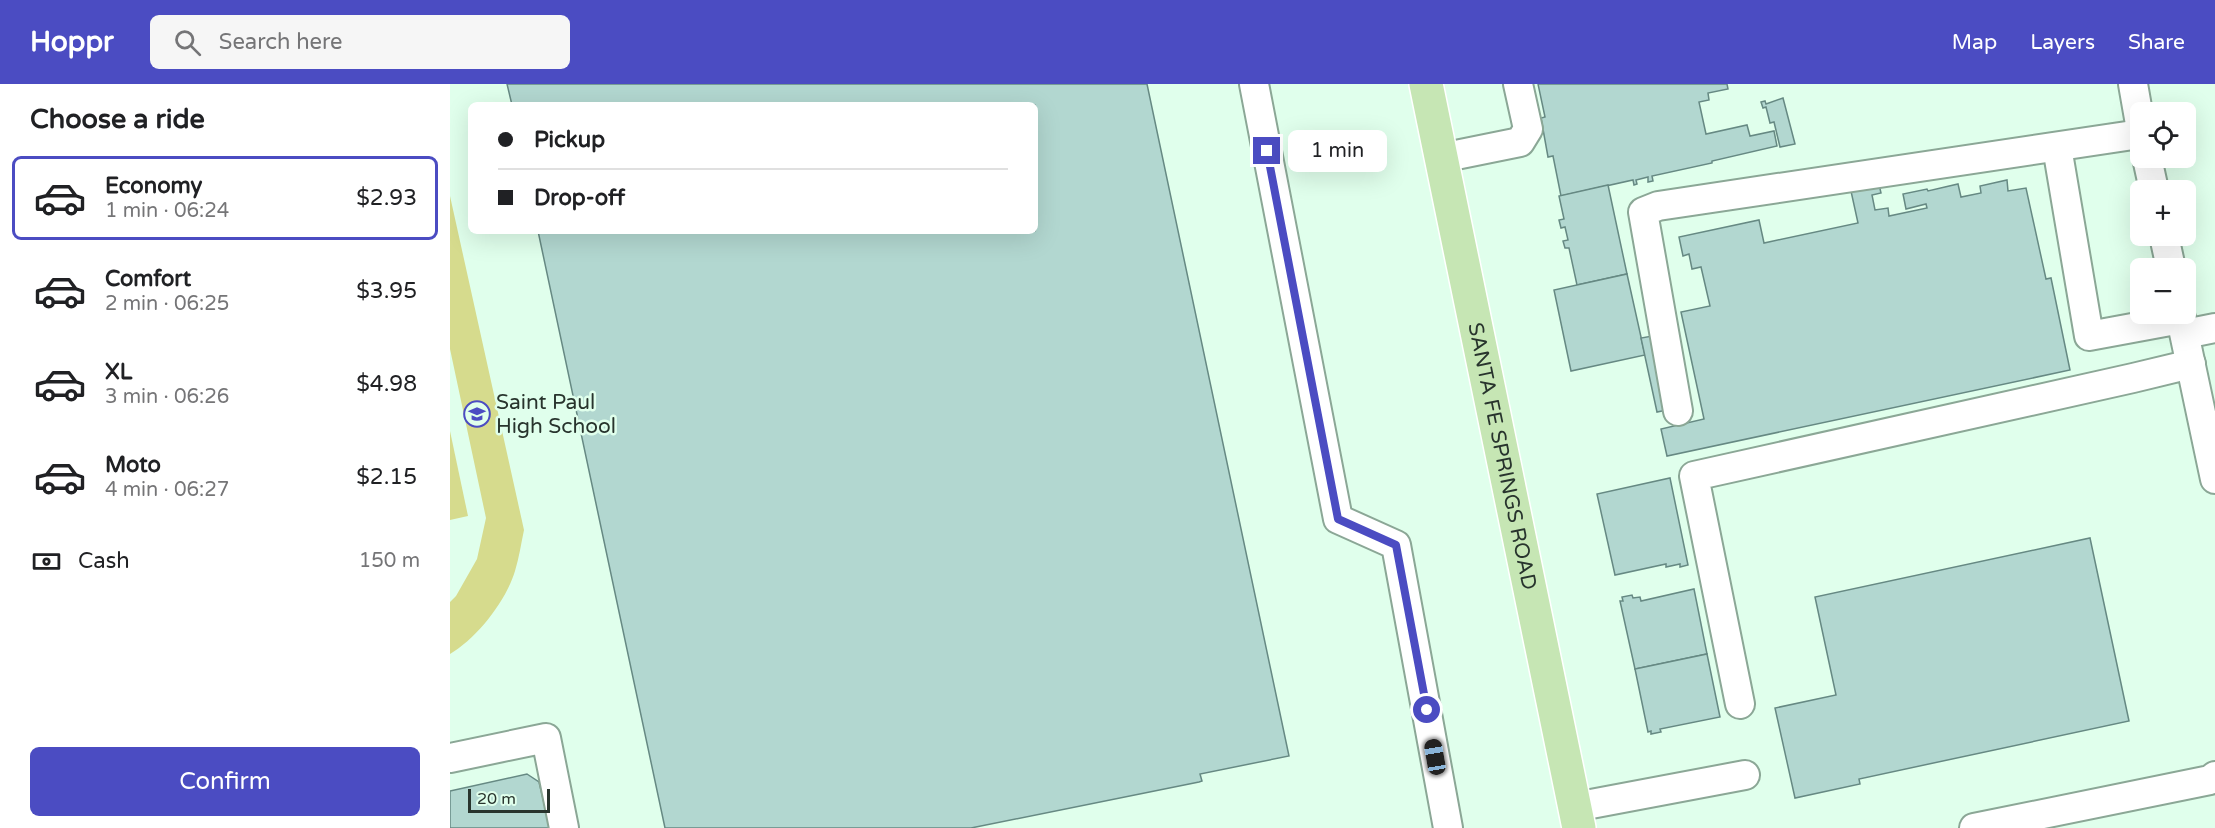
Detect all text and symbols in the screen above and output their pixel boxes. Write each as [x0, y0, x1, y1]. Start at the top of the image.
search box [150, 15, 570, 69]
text: Hoppr [30, 25, 114, 59]
icon: search [171, 26, 204, 59]
text: Search here [219, 29, 343, 55]
text: Map [1952, 30, 1997, 55]
text: Layers [2030, 30, 2095, 55]
text: Share [2128, 30, 2185, 55]
map controls [2130, 102, 2196, 324]
button: locate [2130, 102, 2196, 168]
text: Choose a ride [30, 103, 205, 136]
text: Pickup [534, 127, 605, 153]
callout: 1 min [1288, 130, 1387, 172]
route end [1253, 137, 1280, 164]
text: 1 min [1311, 139, 1364, 163]
icon: car [33, 171, 87, 225]
text: Economy [105, 173, 202, 199]
button: + [2130, 180, 2196, 246]
text: $2.93 [356, 185, 417, 211]
text: Drop-off [534, 185, 625, 211]
text: 1 min · 06:24 [105, 199, 229, 223]
button: − [2130, 258, 2196, 324]
icon: car [33, 264, 87, 318]
text: Comfort [105, 266, 191, 292]
text: $3.95 [356, 278, 417, 304]
text: 2 min · 06:25 [105, 292, 229, 316]
street label: SANTA FE SPRINGS ROAD [1462, 321, 1542, 592]
icon: car [33, 357, 87, 411]
text: XL [105, 359, 132, 385]
text: $4.98 [356, 371, 417, 397]
text: 3 min · 06:26 [105, 385, 229, 409]
place label: Saint Paul High School [496, 390, 616, 439]
school or university icon: Saint Paul High School [462, 399, 492, 429]
icon: car [33, 450, 87, 504]
text: Moto [105, 452, 161, 478]
text: $2.15 [356, 464, 417, 490]
text: 4 min · 06:27 [105, 478, 229, 502]
icon: cash [30, 545, 63, 578]
text: Cash [78, 548, 130, 574]
text: 150 m [359, 549, 420, 573]
route start [1413, 696, 1440, 723]
car [1423, 738, 1447, 776]
button: Confirm [30, 747, 420, 816]
scale bar [468, 786, 550, 814]
text: 20 m [477, 789, 516, 809]

